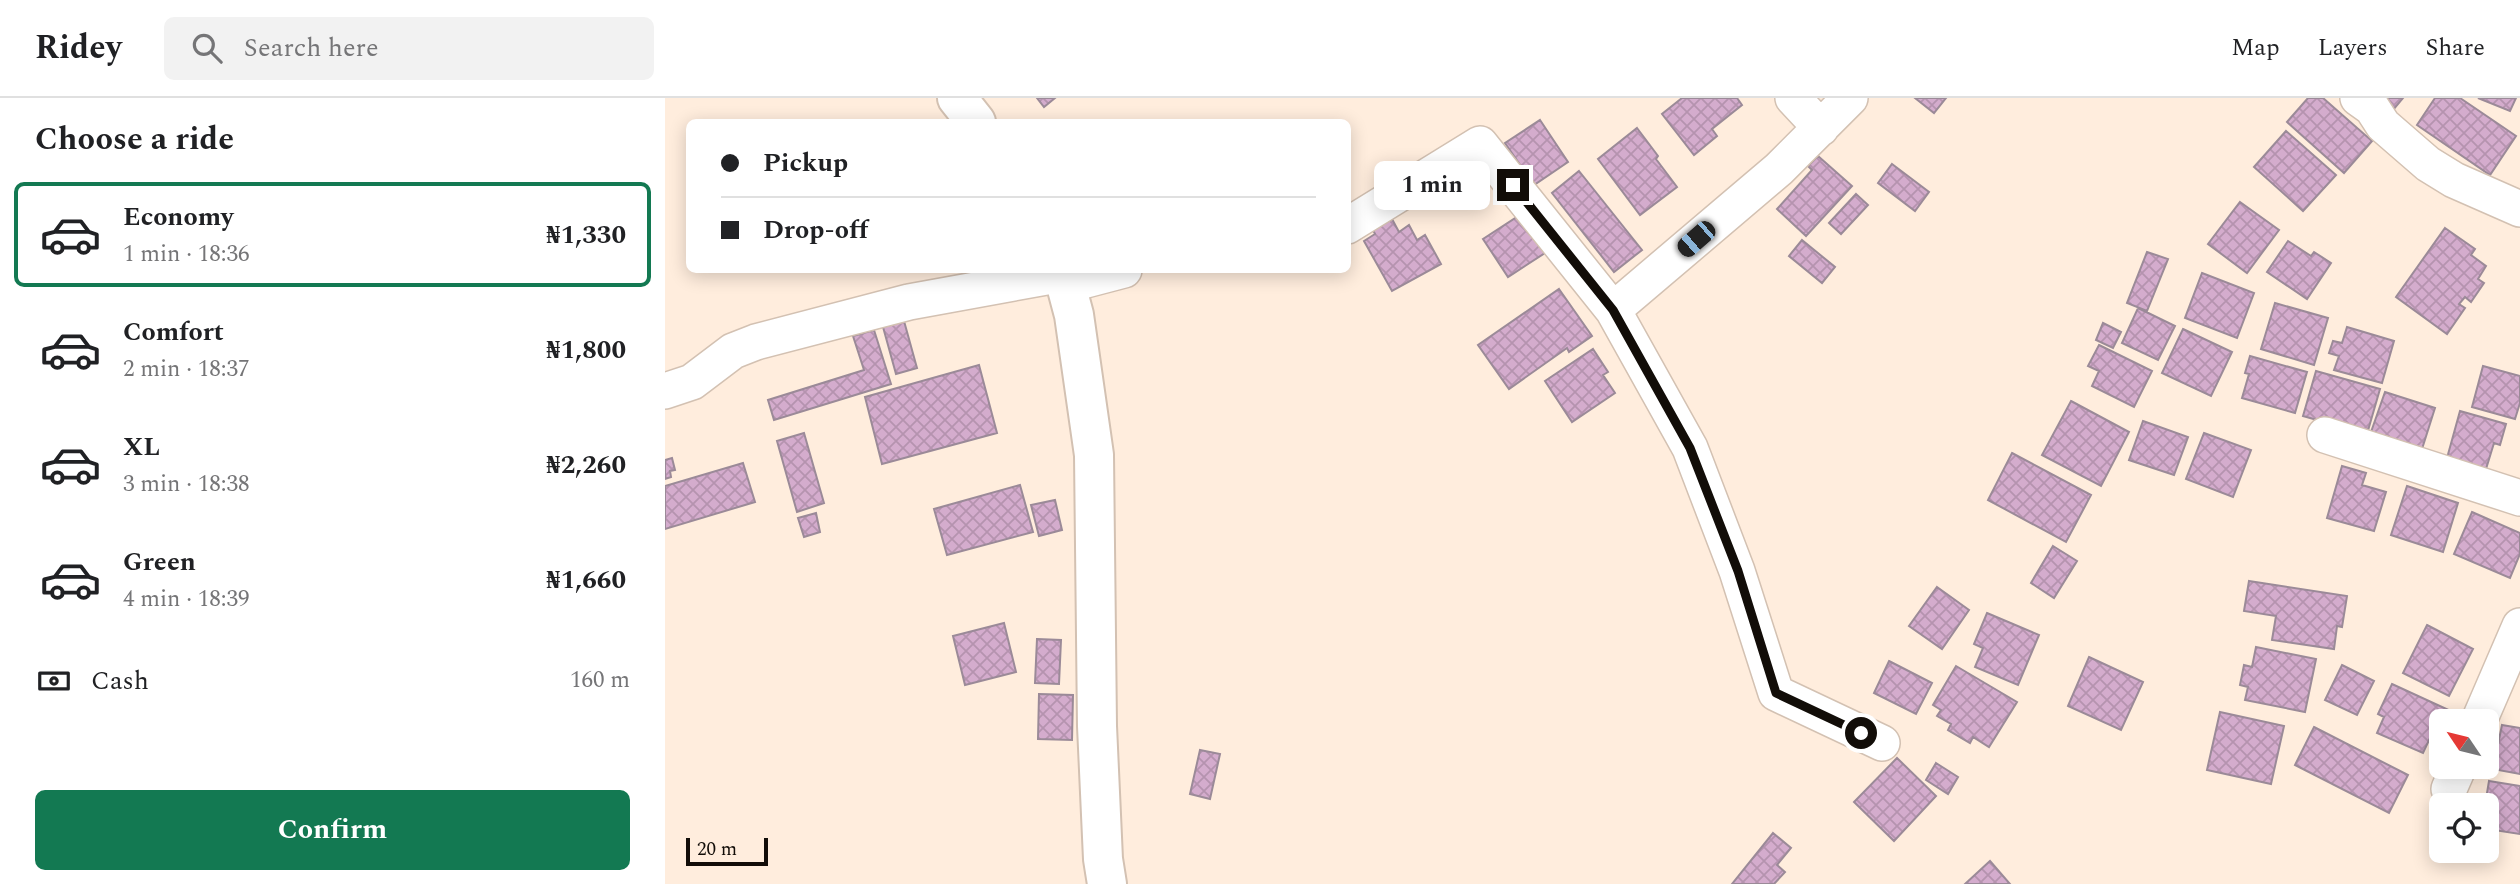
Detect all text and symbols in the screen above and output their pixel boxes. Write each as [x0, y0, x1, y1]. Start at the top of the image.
search box [164, 17, 654, 80]
text: Ridey [35, 23, 122, 73]
text: Search here [244, 28, 379, 68]
icon: search [188, 29, 226, 67]
text: Map [2231, 30, 2280, 66]
text: Layers [2318, 30, 2388, 66]
text: Share [2426, 30, 2485, 66]
text: Choose a ride [35, 115, 234, 164]
text: Pickup [763, 143, 848, 183]
callout: 1 min [1373, 160, 1489, 210]
text: 1 min [1401, 168, 1463, 203]
route end [1497, 169, 1529, 201]
text: Economy [123, 197, 233, 237]
icon: car [39, 203, 102, 266]
text: Drop-off [763, 210, 868, 250]
text: ₦1,330 [546, 215, 626, 255]
car [1674, 217, 1719, 261]
text: 1 min · 18:36 [123, 237, 250, 272]
text: Comfort [123, 312, 224, 352]
icon: car [39, 318, 102, 381]
text: ₦1,800 [546, 330, 626, 370]
text: 2 min · 18:37 [123, 352, 250, 387]
text: XL [123, 427, 160, 467]
icon: car [39, 433, 102, 496]
text: ₦2,260 [546, 445, 626, 485]
text: 3 min · 18:38 [123, 467, 250, 502]
text: Green [123, 542, 196, 582]
icon: car [39, 548, 102, 611]
text: ₦1,660 [546, 560, 626, 600]
text: 4 min · 18:39 [123, 582, 250, 617]
text: Cash [91, 661, 149, 701]
icon: cash [35, 662, 73, 700]
text: 160 m [570, 663, 630, 698]
north arrow [2429, 709, 2499, 779]
map controls [2429, 709, 2499, 863]
route start [1845, 717, 1877, 749]
button: Confirm [35, 790, 630, 870]
button: locate [2429, 793, 2499, 863]
scale bar [686, 835, 768, 867]
text: 20 m [697, 835, 737, 864]

